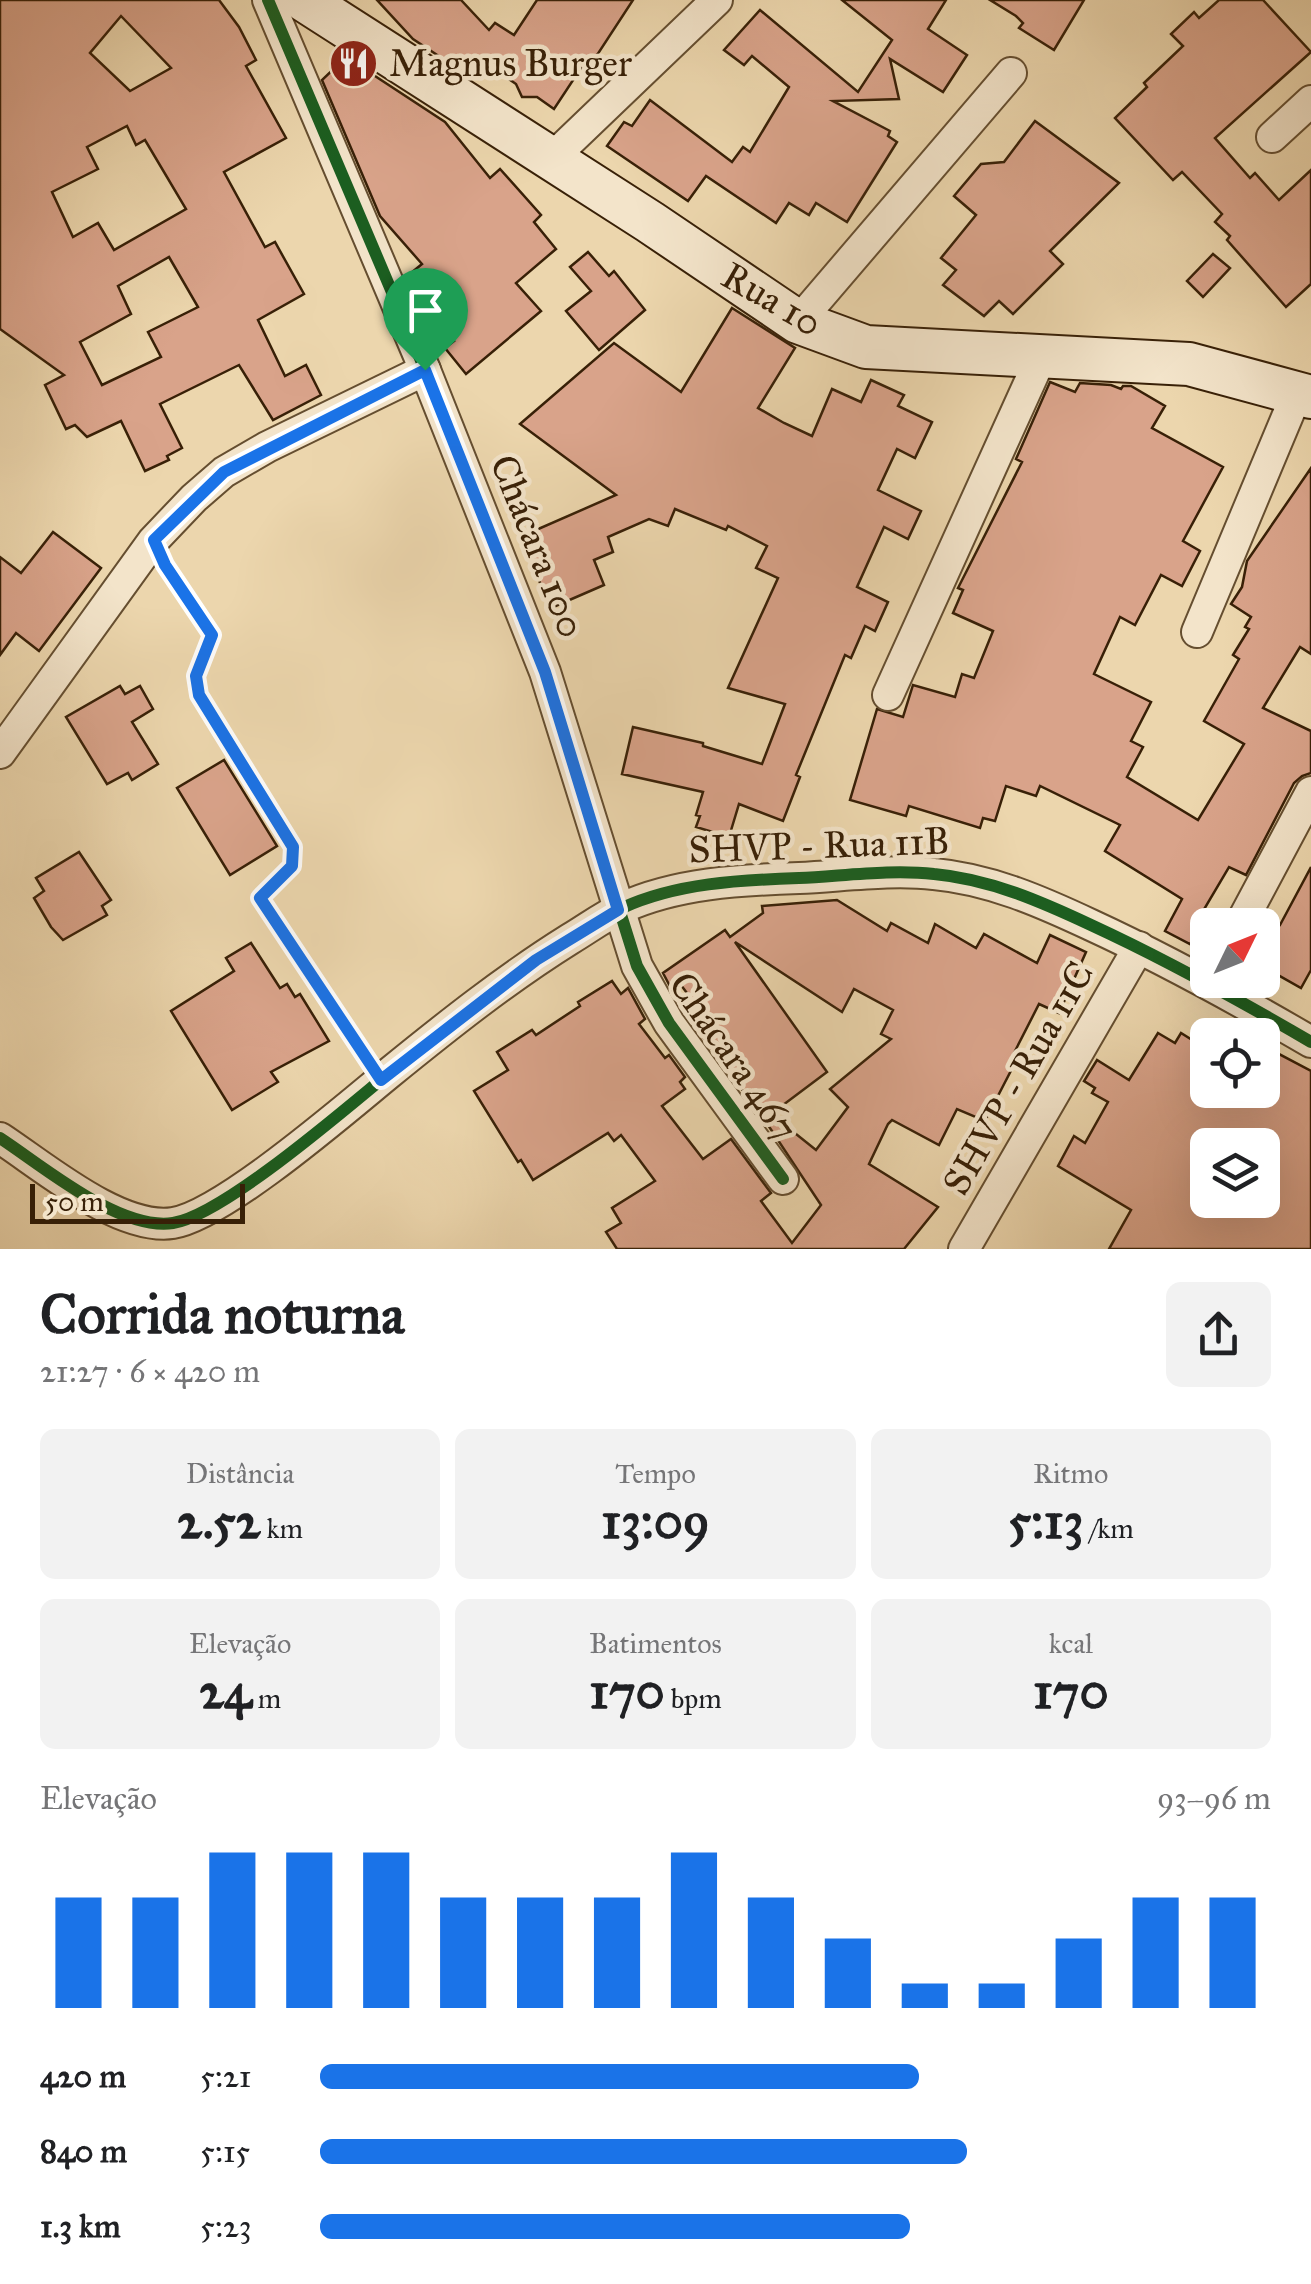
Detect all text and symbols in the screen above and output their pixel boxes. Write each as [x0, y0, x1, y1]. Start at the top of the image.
restaurant icon: Magnus Burger [328, 37, 380, 89]
place label: Magnus Burger [389, 40, 633, 86]
street label: Rua 10 [714, 252, 830, 346]
pin [383, 268, 468, 371]
icon: arrive [398, 283, 453, 338]
street label: Chácara 100 [481, 448, 595, 644]
street label: SHVP - Rua 11B [688, 817, 950, 873]
north arrow [1190, 908, 1280, 998]
map controls [1190, 908, 1280, 1218]
street label: SHVP - Rua 11C [933, 953, 1103, 1203]
street label: Chácara 467 [659, 963, 809, 1149]
button: locate [1190, 1018, 1280, 1108]
button: layers [1190, 1128, 1280, 1218]
scale bar [30, 1179, 245, 1224]
text: 50 m [45, 1184, 104, 1219]
text: Corrida noturna [40, 1281, 405, 1348]
button: share [1166, 1282, 1271, 1387]
text: 21:27 · 6 × 420 m [40, 1352, 260, 1391]
text: Distância [186, 1456, 294, 1491]
text: Tempo [615, 1456, 696, 1491]
text: Ritmo [1033, 1456, 1108, 1491]
text: 2.52 [177, 1491, 261, 1552]
text: 13:09 [601, 1491, 710, 1552]
text: 5:13 [1008, 1491, 1084, 1552]
text: km [261, 1511, 303, 1546]
text: /km [1084, 1511, 1134, 1546]
text: Elevação [189, 1626, 291, 1661]
text: Batimentos [589, 1626, 722, 1661]
text: kcal [1049, 1626, 1093, 1661]
text: 24 [199, 1661, 252, 1722]
text: 170 [589, 1661, 665, 1722]
text: 170 [1033, 1661, 1109, 1722]
text: m [252, 1681, 281, 1716]
text: bpm [665, 1681, 722, 1716]
text: Elevação [40, 1779, 157, 1818]
text: 93–96 m [1157, 1779, 1271, 1818]
text: 420 m [40, 2057, 126, 2096]
text: 5:21 [200, 2057, 251, 2096]
text: 840 m [40, 2132, 127, 2171]
text: 5:15 [200, 2132, 250, 2171]
text: 1.3 km [40, 2207, 121, 2246]
text: 5:23 [200, 2207, 252, 2246]

